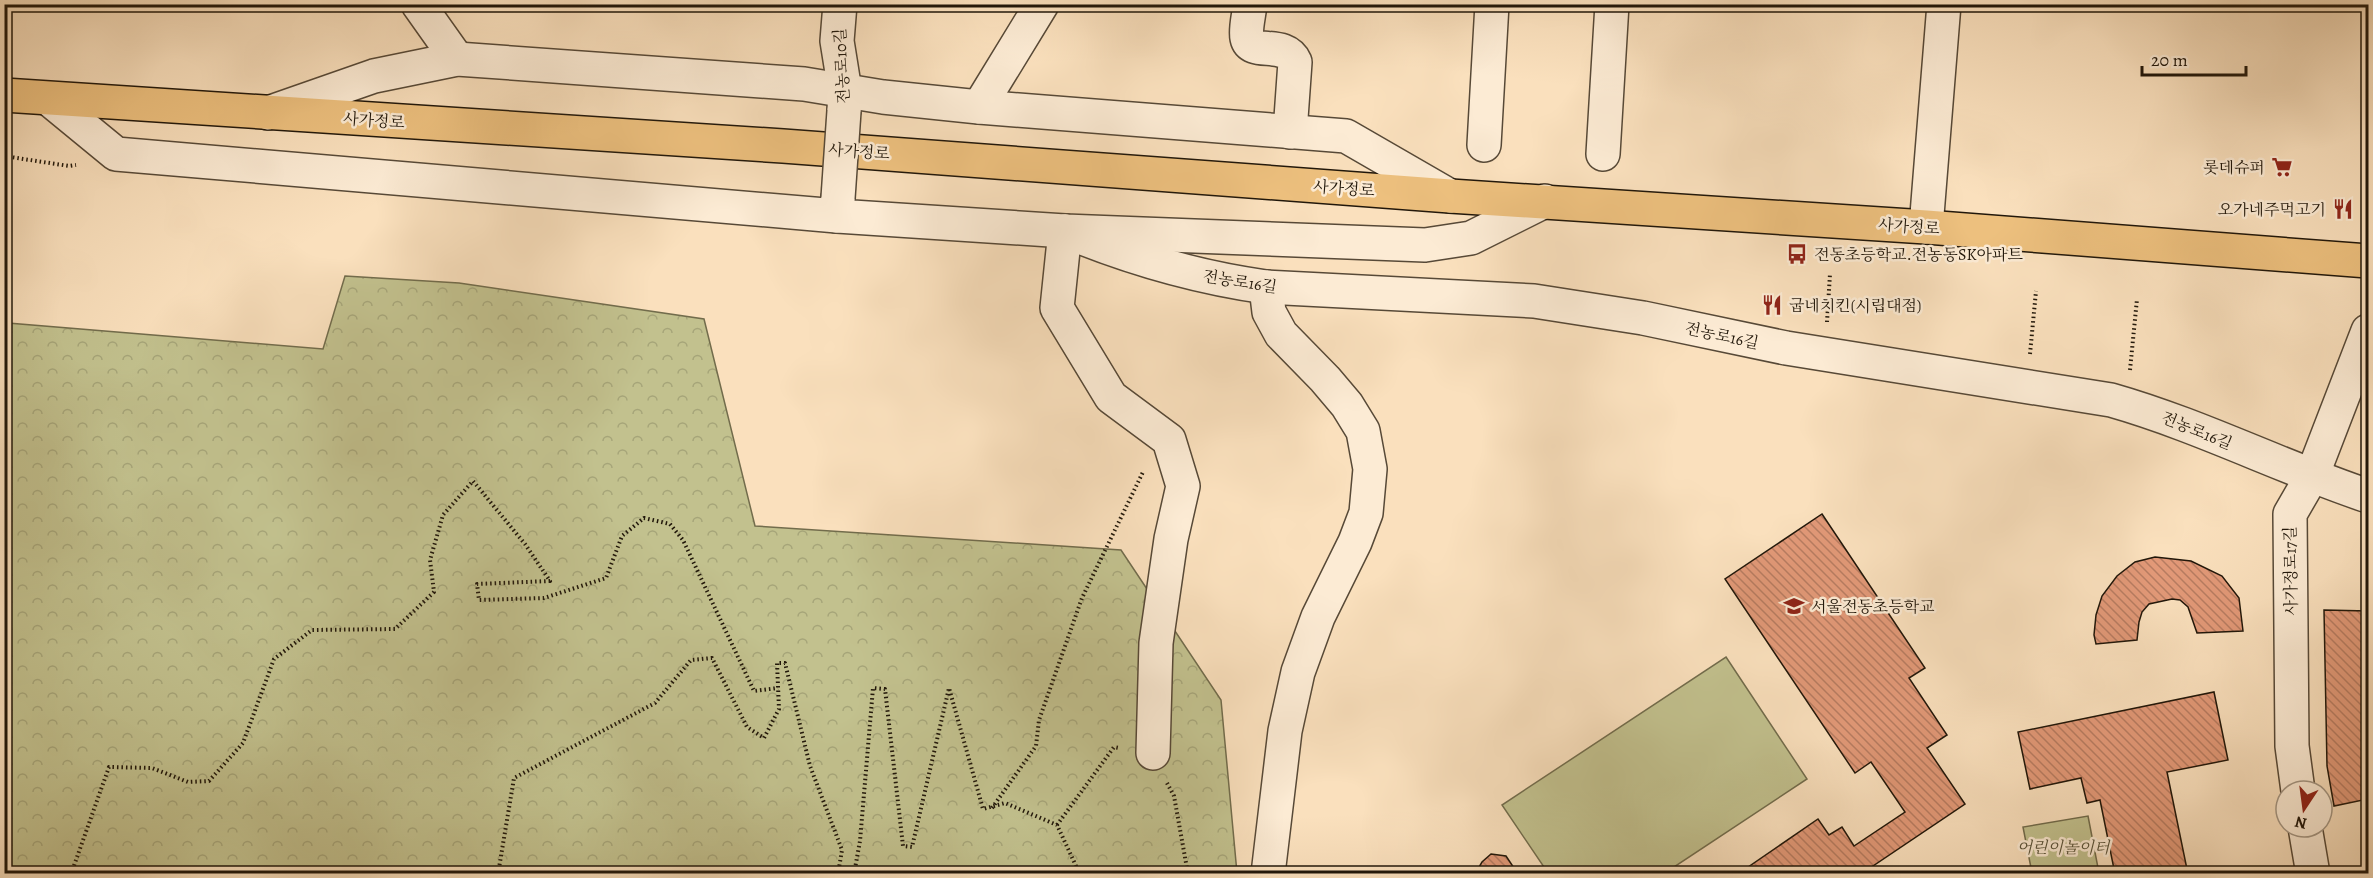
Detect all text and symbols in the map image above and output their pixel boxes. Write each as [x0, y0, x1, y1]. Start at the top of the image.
street label: 전농로10길 [829, 28, 855, 104]
scale bar [2142, 39, 2246, 77]
text: 20 m [2151, 48, 2188, 72]
street label: 사가정로 [342, 108, 406, 134]
street label: 사가정로 [827, 139, 891, 165]
supermarket icon: 롯데슈퍼 [2270, 155, 2294, 179]
place label: 롯데슈퍼 [2203, 157, 2265, 179]
street label: 사가정로 [1312, 176, 1376, 202]
restaurant icon: 오가네주먹고기 [2331, 197, 2355, 221]
place label: 오가네주먹고기 [2218, 199, 2326, 221]
street label: 사가정로 [1877, 214, 1941, 240]
bus stop icon: 전동초등학교.전농동SK아파트 [1785, 242, 1809, 266]
place label: 전동초등학교.전농동SK아파트 [1814, 244, 2023, 266]
street label: 전농로16길 [1201, 265, 1278, 299]
restaurant icon: 굽네치킨(시립대점) [1760, 293, 1784, 317]
place label: 굽네치킨(시립대점) [1789, 295, 1921, 317]
street label: 전농로16길 [1683, 317, 1761, 355]
street label: 전농로16길 [2158, 407, 2235, 455]
street label: 사가정로17길 [2279, 526, 2303, 616]
school or university icon: 서울전동초등학교 [1782, 594, 1806, 618]
place label: 서울전동초등학교 [1811, 596, 1935, 618]
north arrow [2274, 779, 2334, 839]
text: N [2292, 811, 2309, 835]
park label: 어린이놀이터 [2017, 837, 2111, 859]

